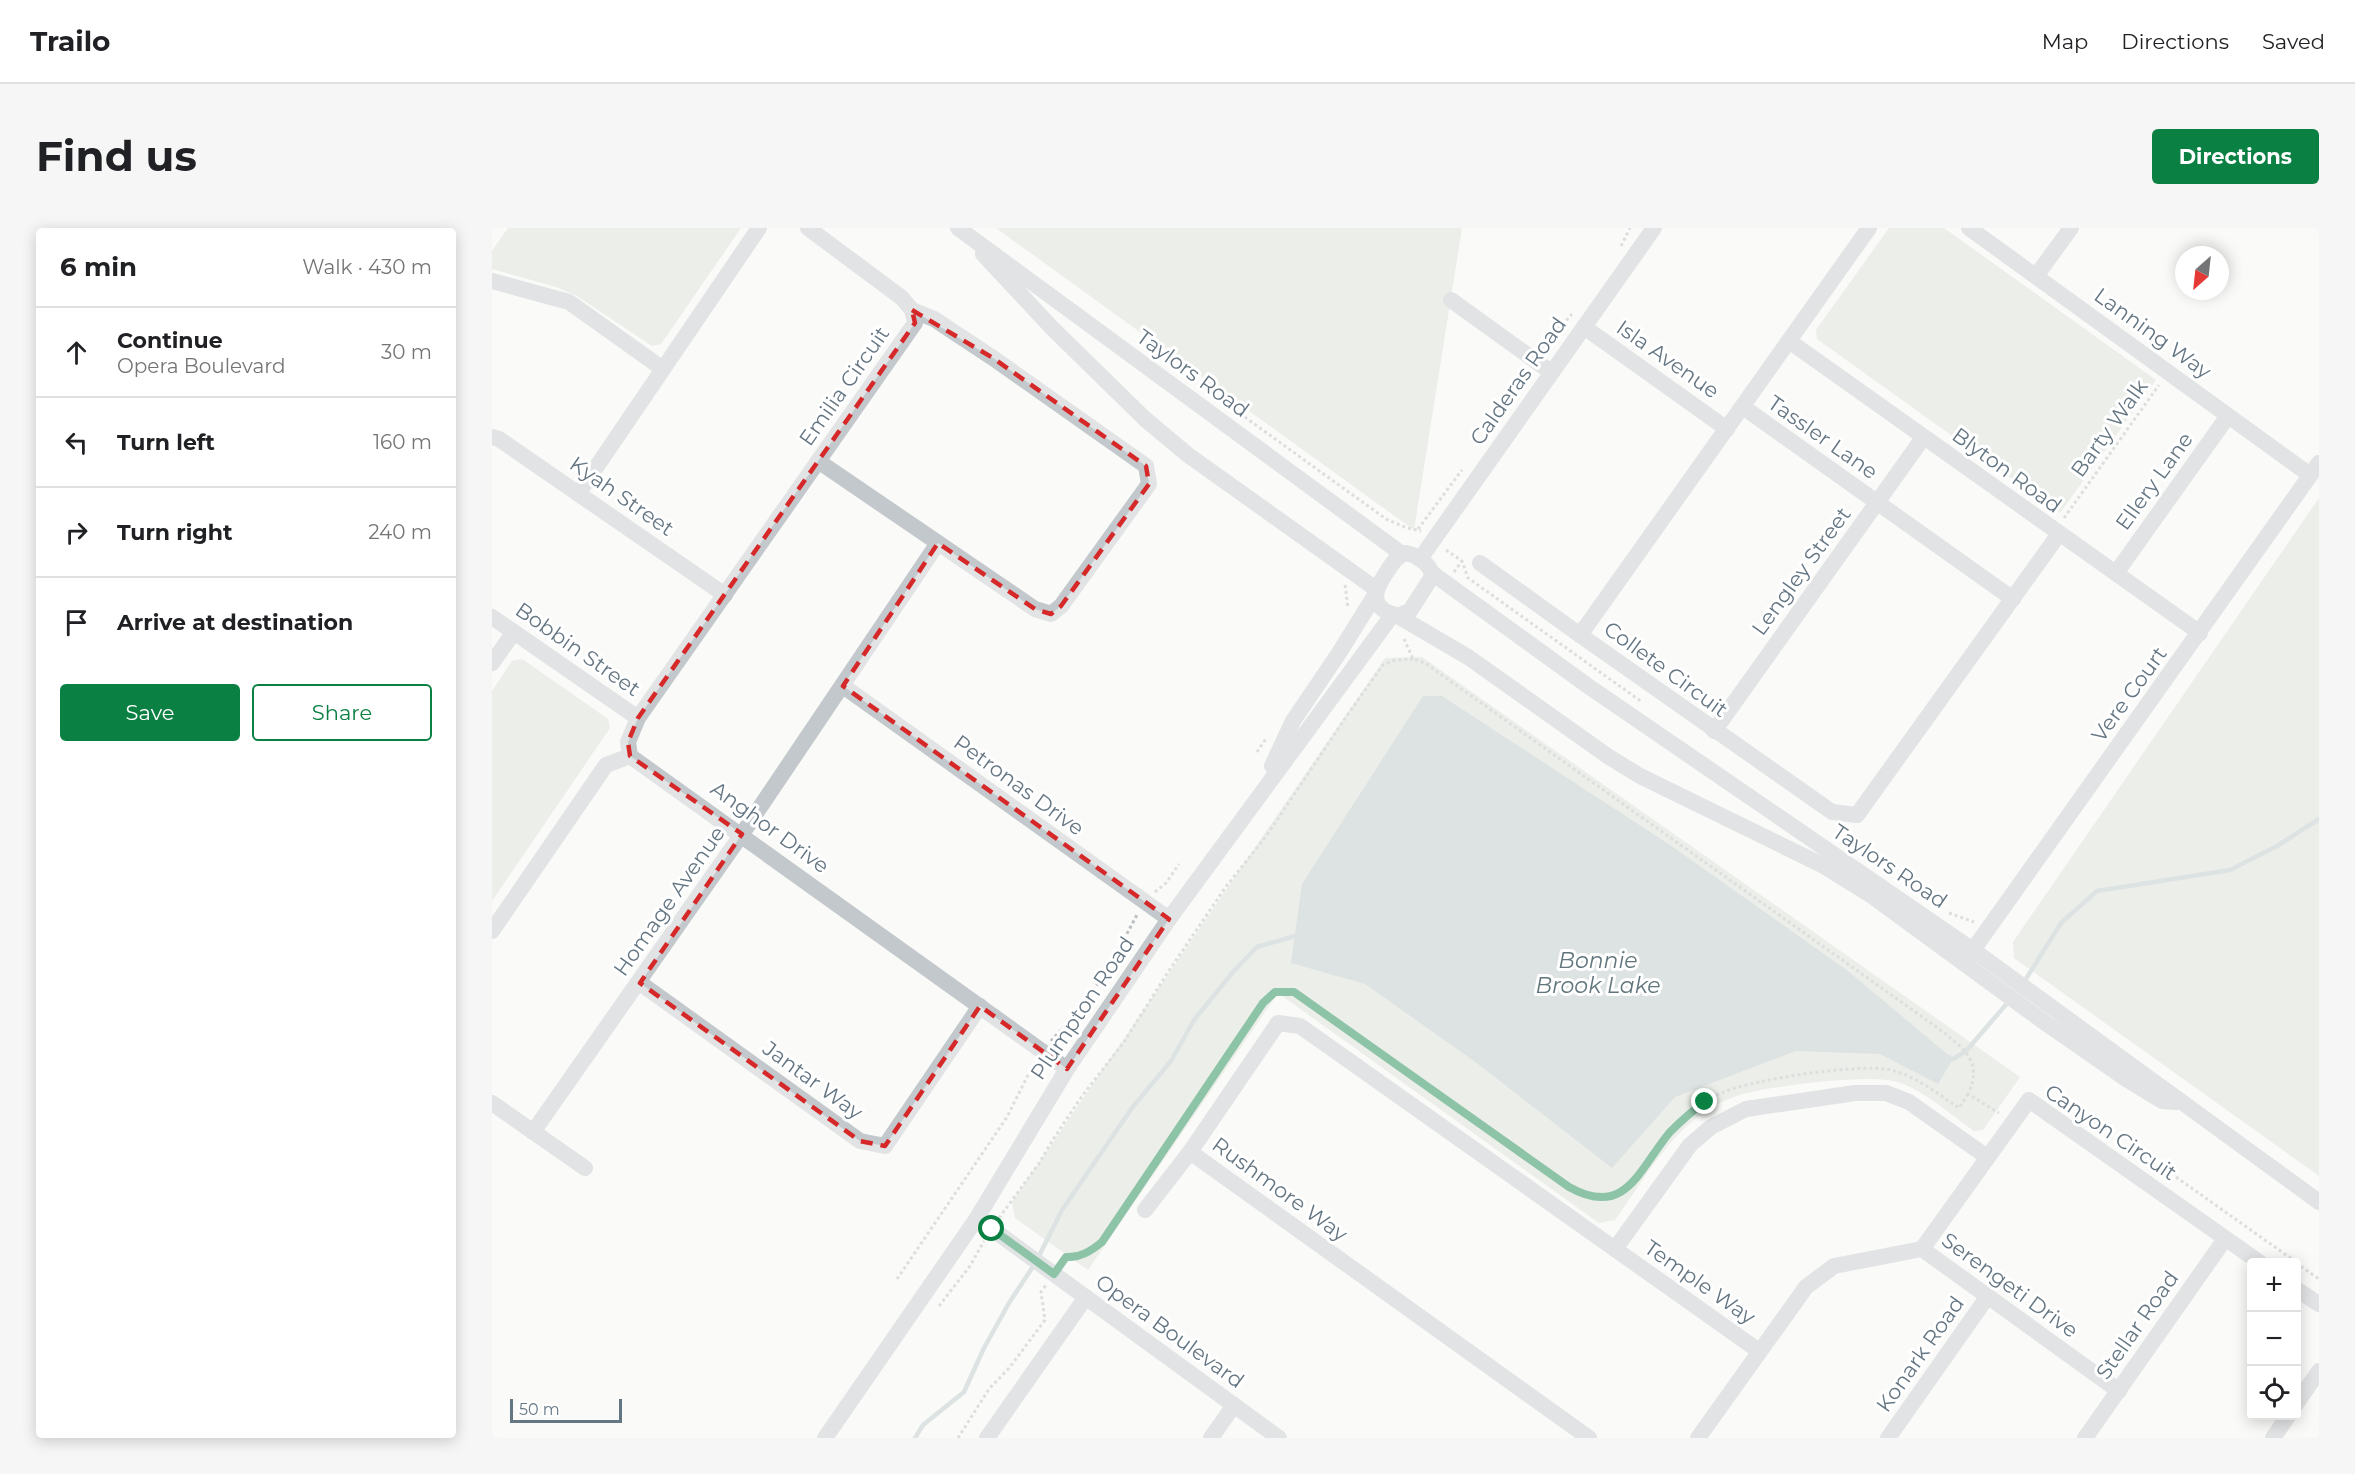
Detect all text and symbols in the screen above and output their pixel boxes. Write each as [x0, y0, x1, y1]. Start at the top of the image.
text: Trailo [30, 24, 110, 58]
text: Map [2042, 29, 2088, 54]
text: Directions [2121, 29, 2229, 54]
text: Saved [2262, 29, 2325, 54]
button: Directions [2152, 129, 2319, 184]
text: Find us [36, 130, 197, 182]
north arrow [2175, 246, 2229, 300]
text: 6 min [60, 251, 137, 283]
text: Walk · 430 m [302, 255, 432, 279]
street label: Lanning Way [2090, 282, 2217, 384]
street label: Calderas Road [1465, 312, 1571, 450]
street label: Isla Avenue [1612, 315, 1724, 403]
street label: Emilia Circuit [794, 322, 894, 450]
street label: Taylors Road [1132, 324, 1254, 422]
text: Continue [117, 327, 223, 354]
icon: ahead [60, 336, 93, 369]
text: 30 m [381, 340, 432, 364]
text: Opera Boulevard [117, 354, 286, 378]
street label: Barty Walk [2065, 374, 2153, 482]
street label: Tassler Lane [1763, 390, 1883, 484]
street label: Blyton Road [1948, 422, 2066, 518]
icon: left [60, 426, 93, 459]
street label: Ellery Lane [2110, 427, 2198, 535]
text: Turn left [117, 429, 215, 456]
text: 160 m [373, 430, 432, 454]
street label: Kyah Street [565, 451, 679, 541]
street label: Lengley Street [1746, 502, 1856, 640]
icon: right [60, 516, 93, 549]
text: Turn right [117, 519, 232, 546]
text: 240 m [368, 520, 432, 544]
street label: Bobbin Street [511, 597, 645, 701]
icon: arrive [60, 606, 93, 639]
text: Arrive at destination [117, 609, 353, 636]
street label: Collete Circuit [1599, 616, 1733, 722]
street label: Vere Court [2086, 642, 2172, 746]
button: Save [60, 684, 240, 741]
button: Share [252, 684, 432, 741]
street label: Petronas Drive [949, 729, 1089, 841]
street label: Anghor Drive [706, 776, 834, 878]
street label: Taylors Road [1828, 819, 1952, 913]
street label: Homage Avenue [608, 821, 730, 981]
street label: Plumpton Road [1025, 932, 1139, 1084]
water label: Bonnie Brook Lake [1535, 947, 1661, 999]
street label: Jantar Way [757, 1035, 868, 1125]
street label: Canyon Circuit [2040, 1079, 2182, 1185]
route end [1691, 1088, 1717, 1114]
street label: Rushmore Way [1207, 1132, 1353, 1247]
route start [978, 1215, 1004, 1241]
street label: Serengeti Drive [1937, 1227, 2083, 1343]
street label: Temple Way [1640, 1235, 1761, 1330]
map controls [2247, 1258, 2301, 1420]
button: + [2247, 1258, 2301, 1312]
street label: Stellar Road [2091, 1266, 2183, 1384]
street label: Opera Boulevard [1091, 1269, 1249, 1393]
street label: Konark Road [1871, 1291, 1969, 1417]
button: − [2247, 1312, 2301, 1366]
button: locate [2247, 1366, 2301, 1420]
scale bar [510, 1396, 622, 1424]
text: 50 m [519, 1400, 560, 1419]

